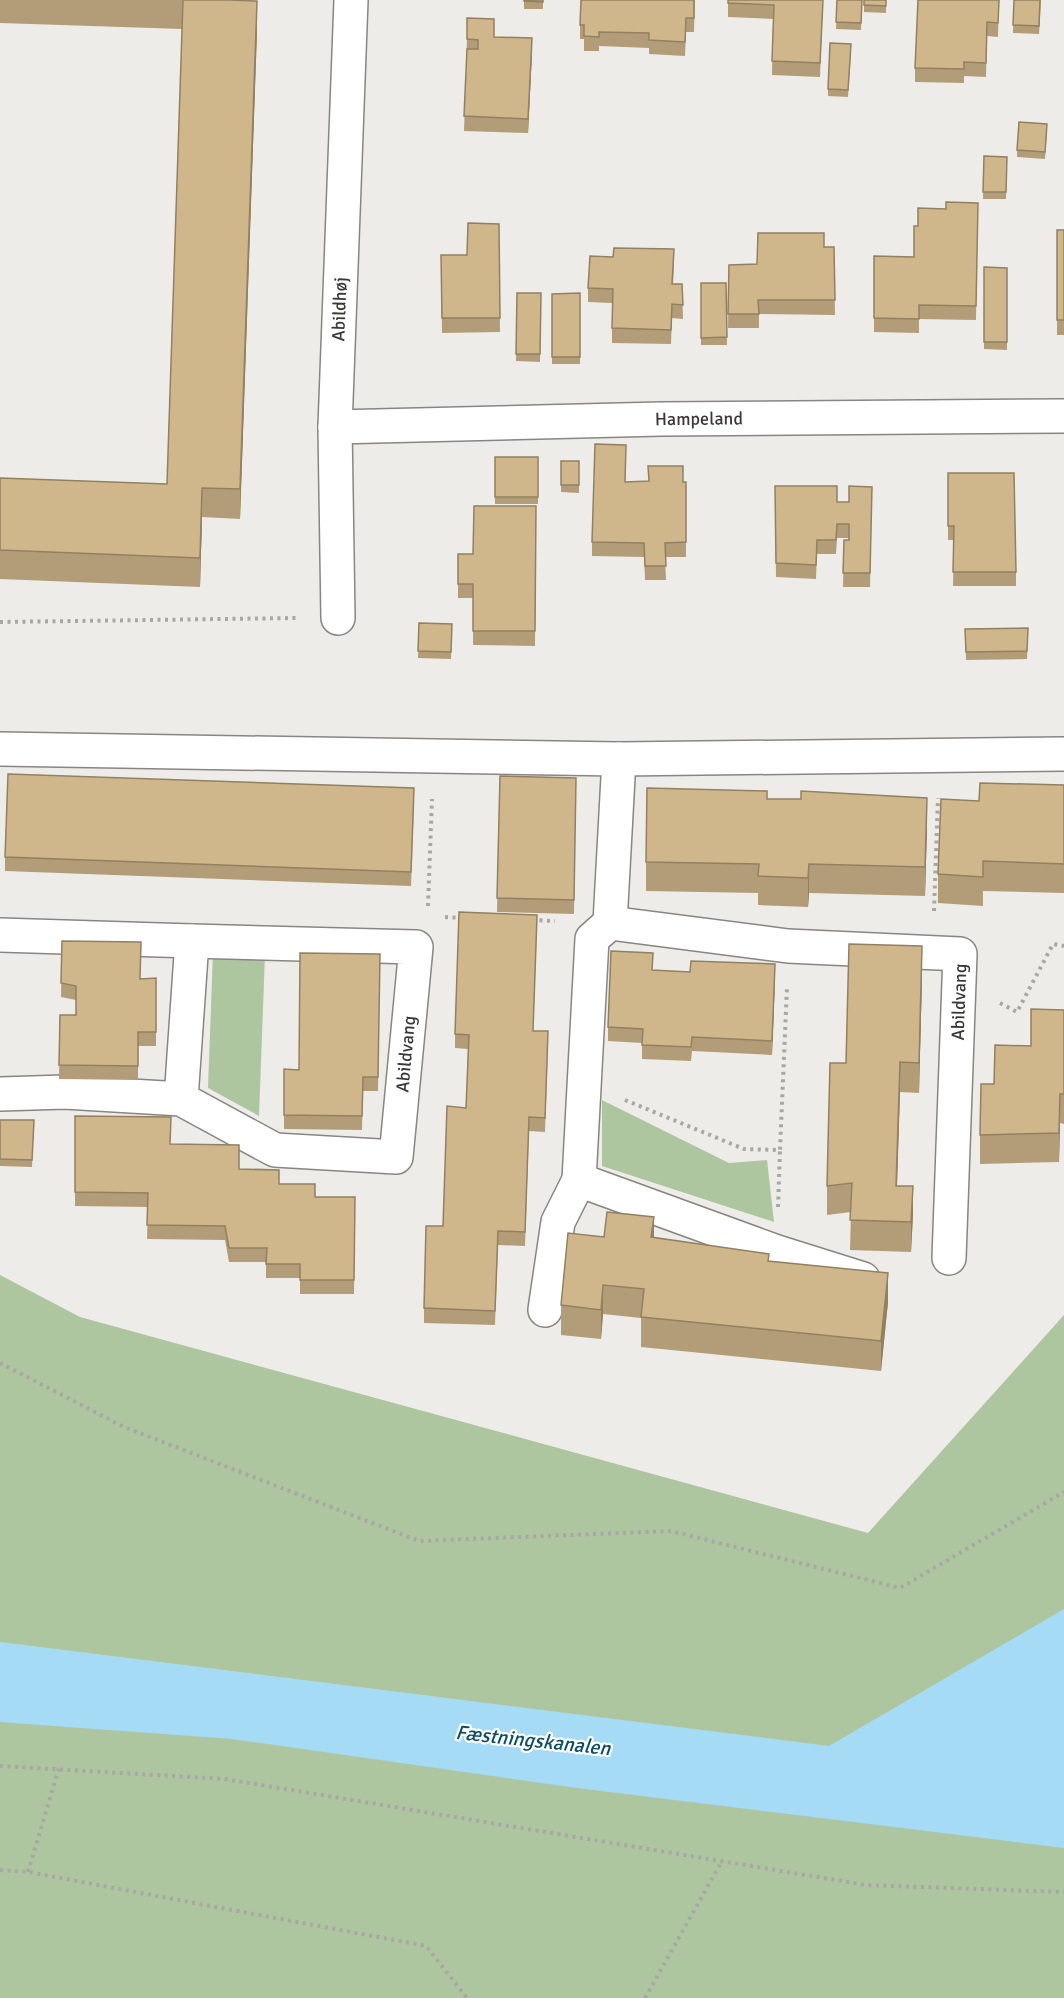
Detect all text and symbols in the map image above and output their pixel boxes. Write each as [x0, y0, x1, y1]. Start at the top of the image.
street label: Abildhøj [327, 277, 352, 342]
street label: Hampeland [655, 407, 743, 430]
street label: Abildvang [947, 963, 971, 1041]
street label: Abildvang [391, 1015, 420, 1093]
water label: Fæstningskanalen [454, 1720, 613, 1761]

